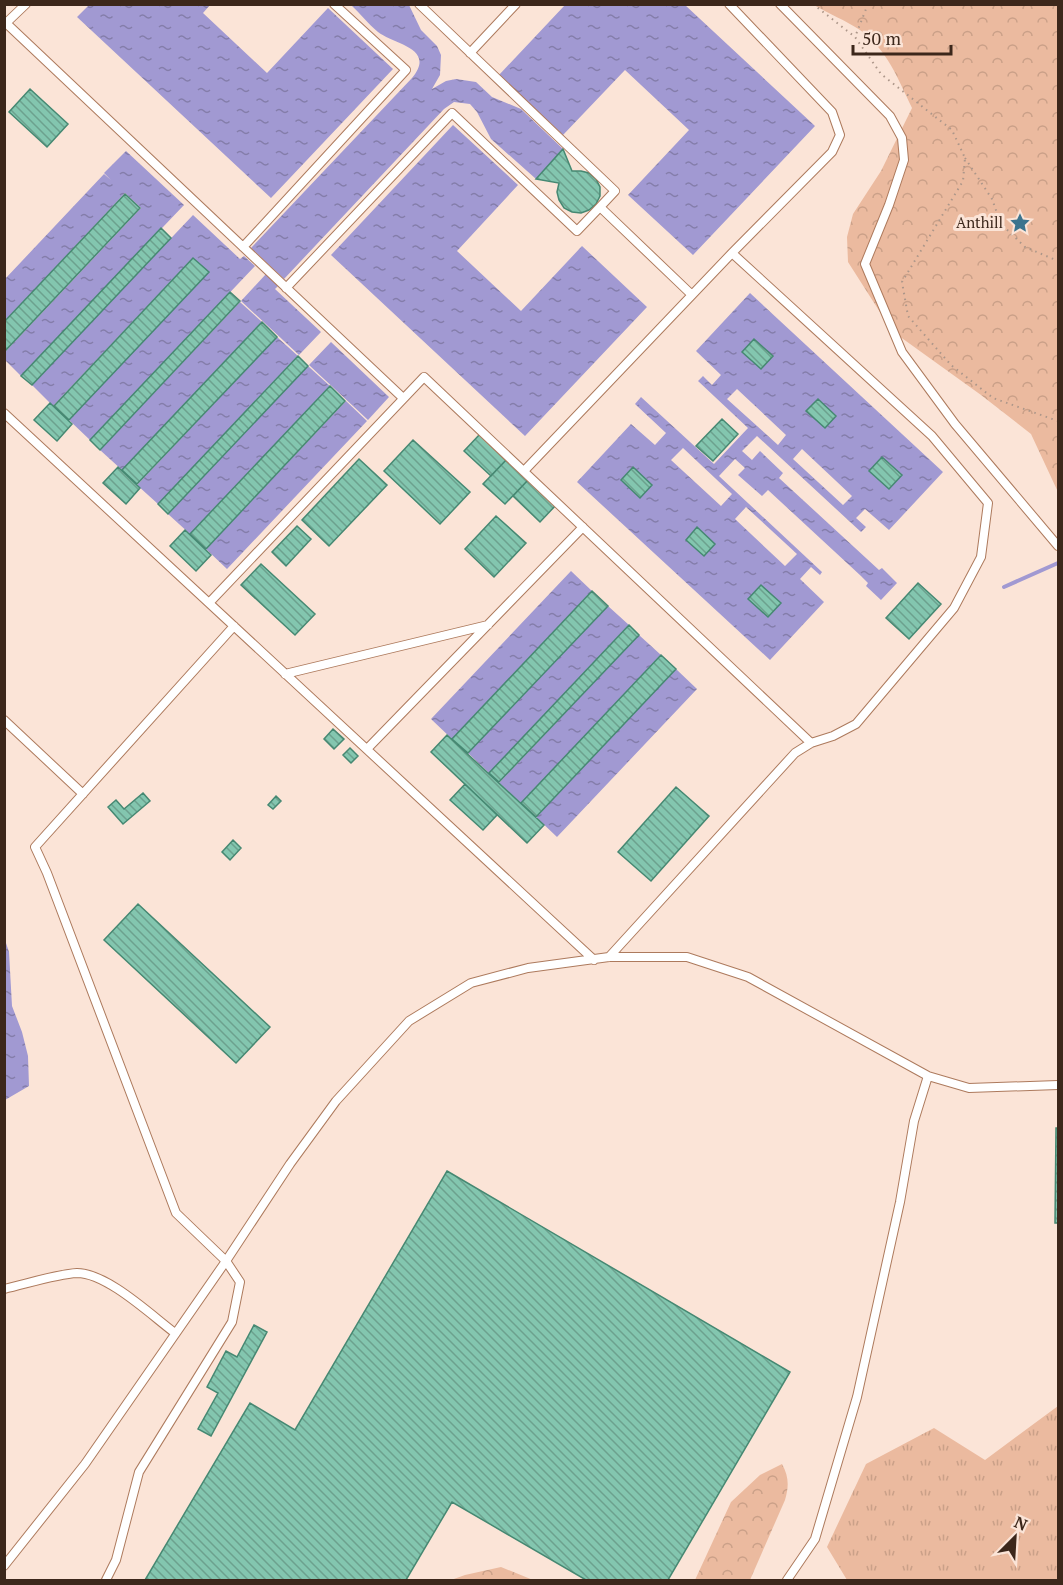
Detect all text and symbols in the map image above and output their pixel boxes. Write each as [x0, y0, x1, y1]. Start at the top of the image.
scale bar [853, 18, 950, 56]
text: 50 m [862, 26, 902, 50]
place icon: Anthill [1008, 211, 1032, 235]
place label: Anthill [956, 212, 1003, 232]
north arrow [985, 1507, 1045, 1567]
text: N [1011, 1511, 1031, 1536]

